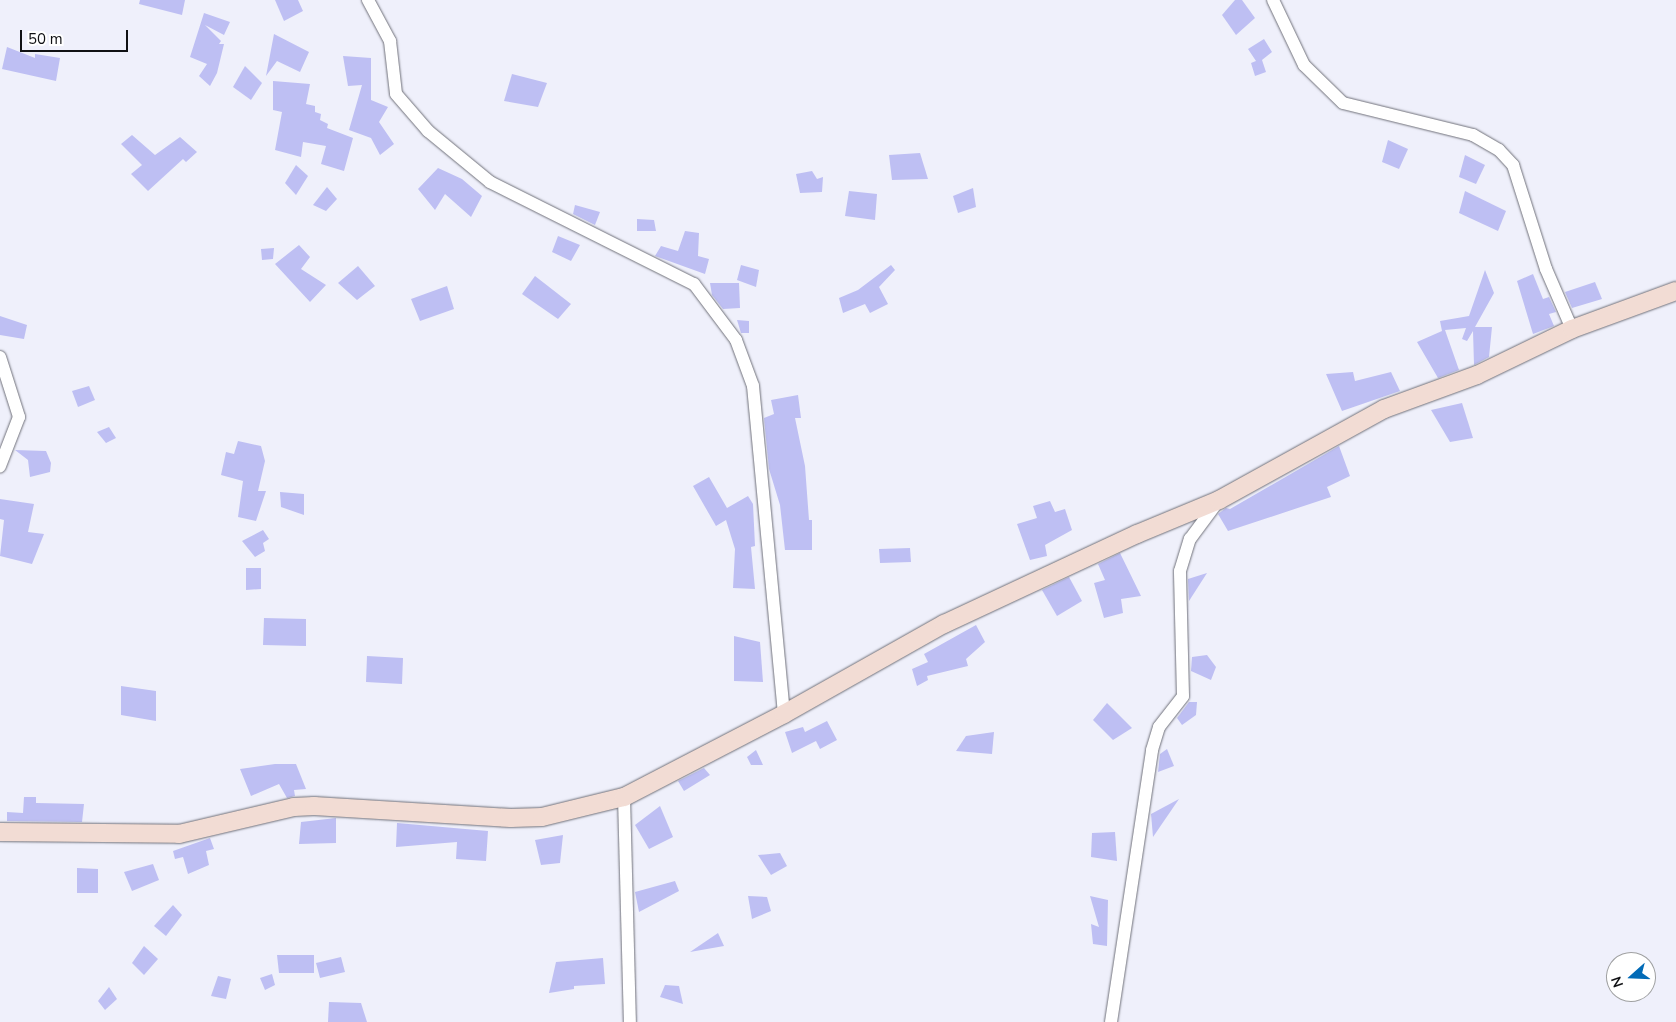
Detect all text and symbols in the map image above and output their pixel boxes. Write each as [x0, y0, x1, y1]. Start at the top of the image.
scale bar [22, 20, 130, 52]
text: 50 m [28, 29, 63, 49]
north arrow [1606, 952, 1656, 1002]
text: N [1607, 974, 1628, 990]

